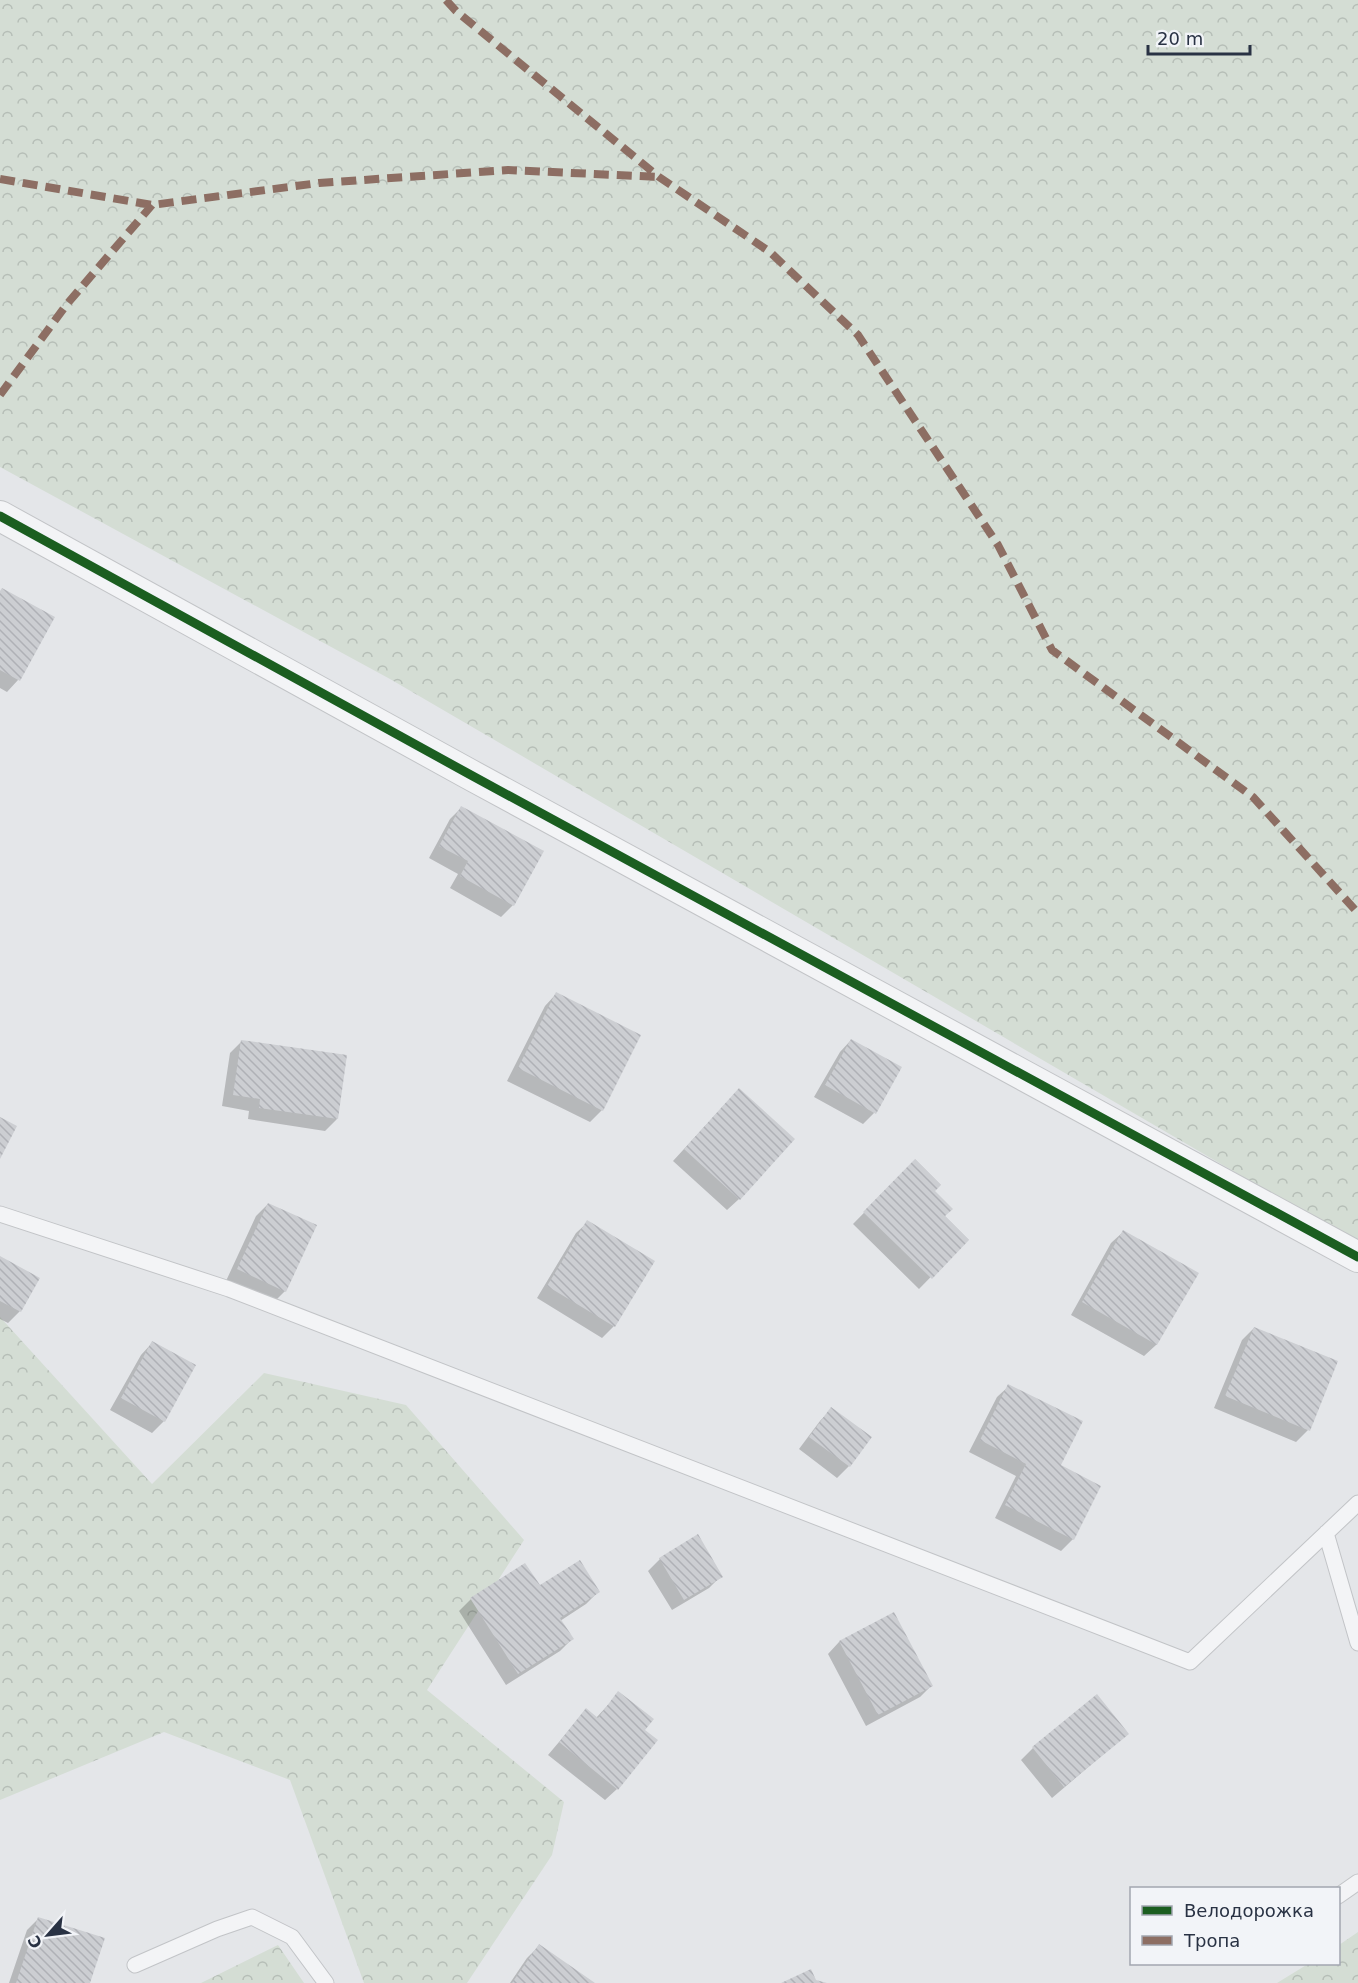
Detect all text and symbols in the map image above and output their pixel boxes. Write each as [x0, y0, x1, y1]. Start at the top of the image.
scale bar [1148, 18, 1250, 56]
text: 20 m [1157, 28, 1203, 49]
legend [1130, 1887, 1340, 1965]
text: Велодорожка [1184, 1900, 1314, 1921]
north arrow [18, 1905, 78, 1965]
text: Тропа [1183, 1930, 1240, 1951]
text: С [24, 1932, 46, 1951]

